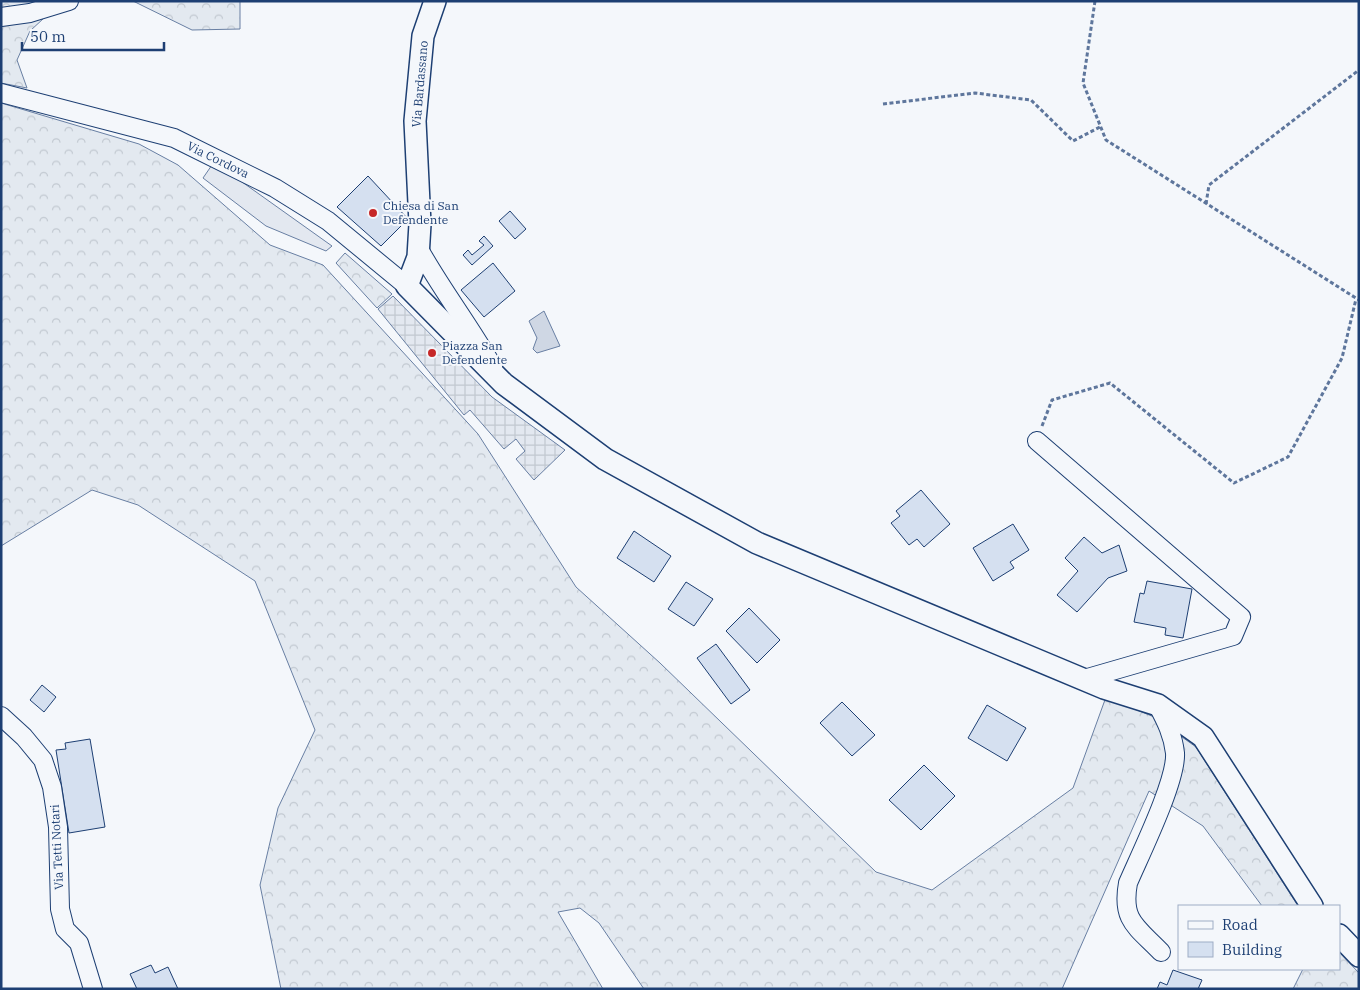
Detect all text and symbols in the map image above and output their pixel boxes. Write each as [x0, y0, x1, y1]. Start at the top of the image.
scale bar [22, 20, 165, 52]
text: 50 m [30, 27, 66, 46]
street label: Via Bardassano [408, 40, 431, 128]
street label: Via Cordova [185, 138, 252, 181]
place label: Chiesa di San Defendente [383, 198, 459, 227]
marker: Chiesa di San Defendente [367, 207, 379, 219]
place label: Piazza San Defendente [442, 338, 507, 367]
marker: Piazza San Defendente [426, 347, 438, 359]
street label: Via Tetti Notari [47, 804, 66, 890]
legend [1178, 905, 1340, 970]
text: Road [1222, 915, 1258, 934]
text: Building [1222, 940, 1282, 959]

